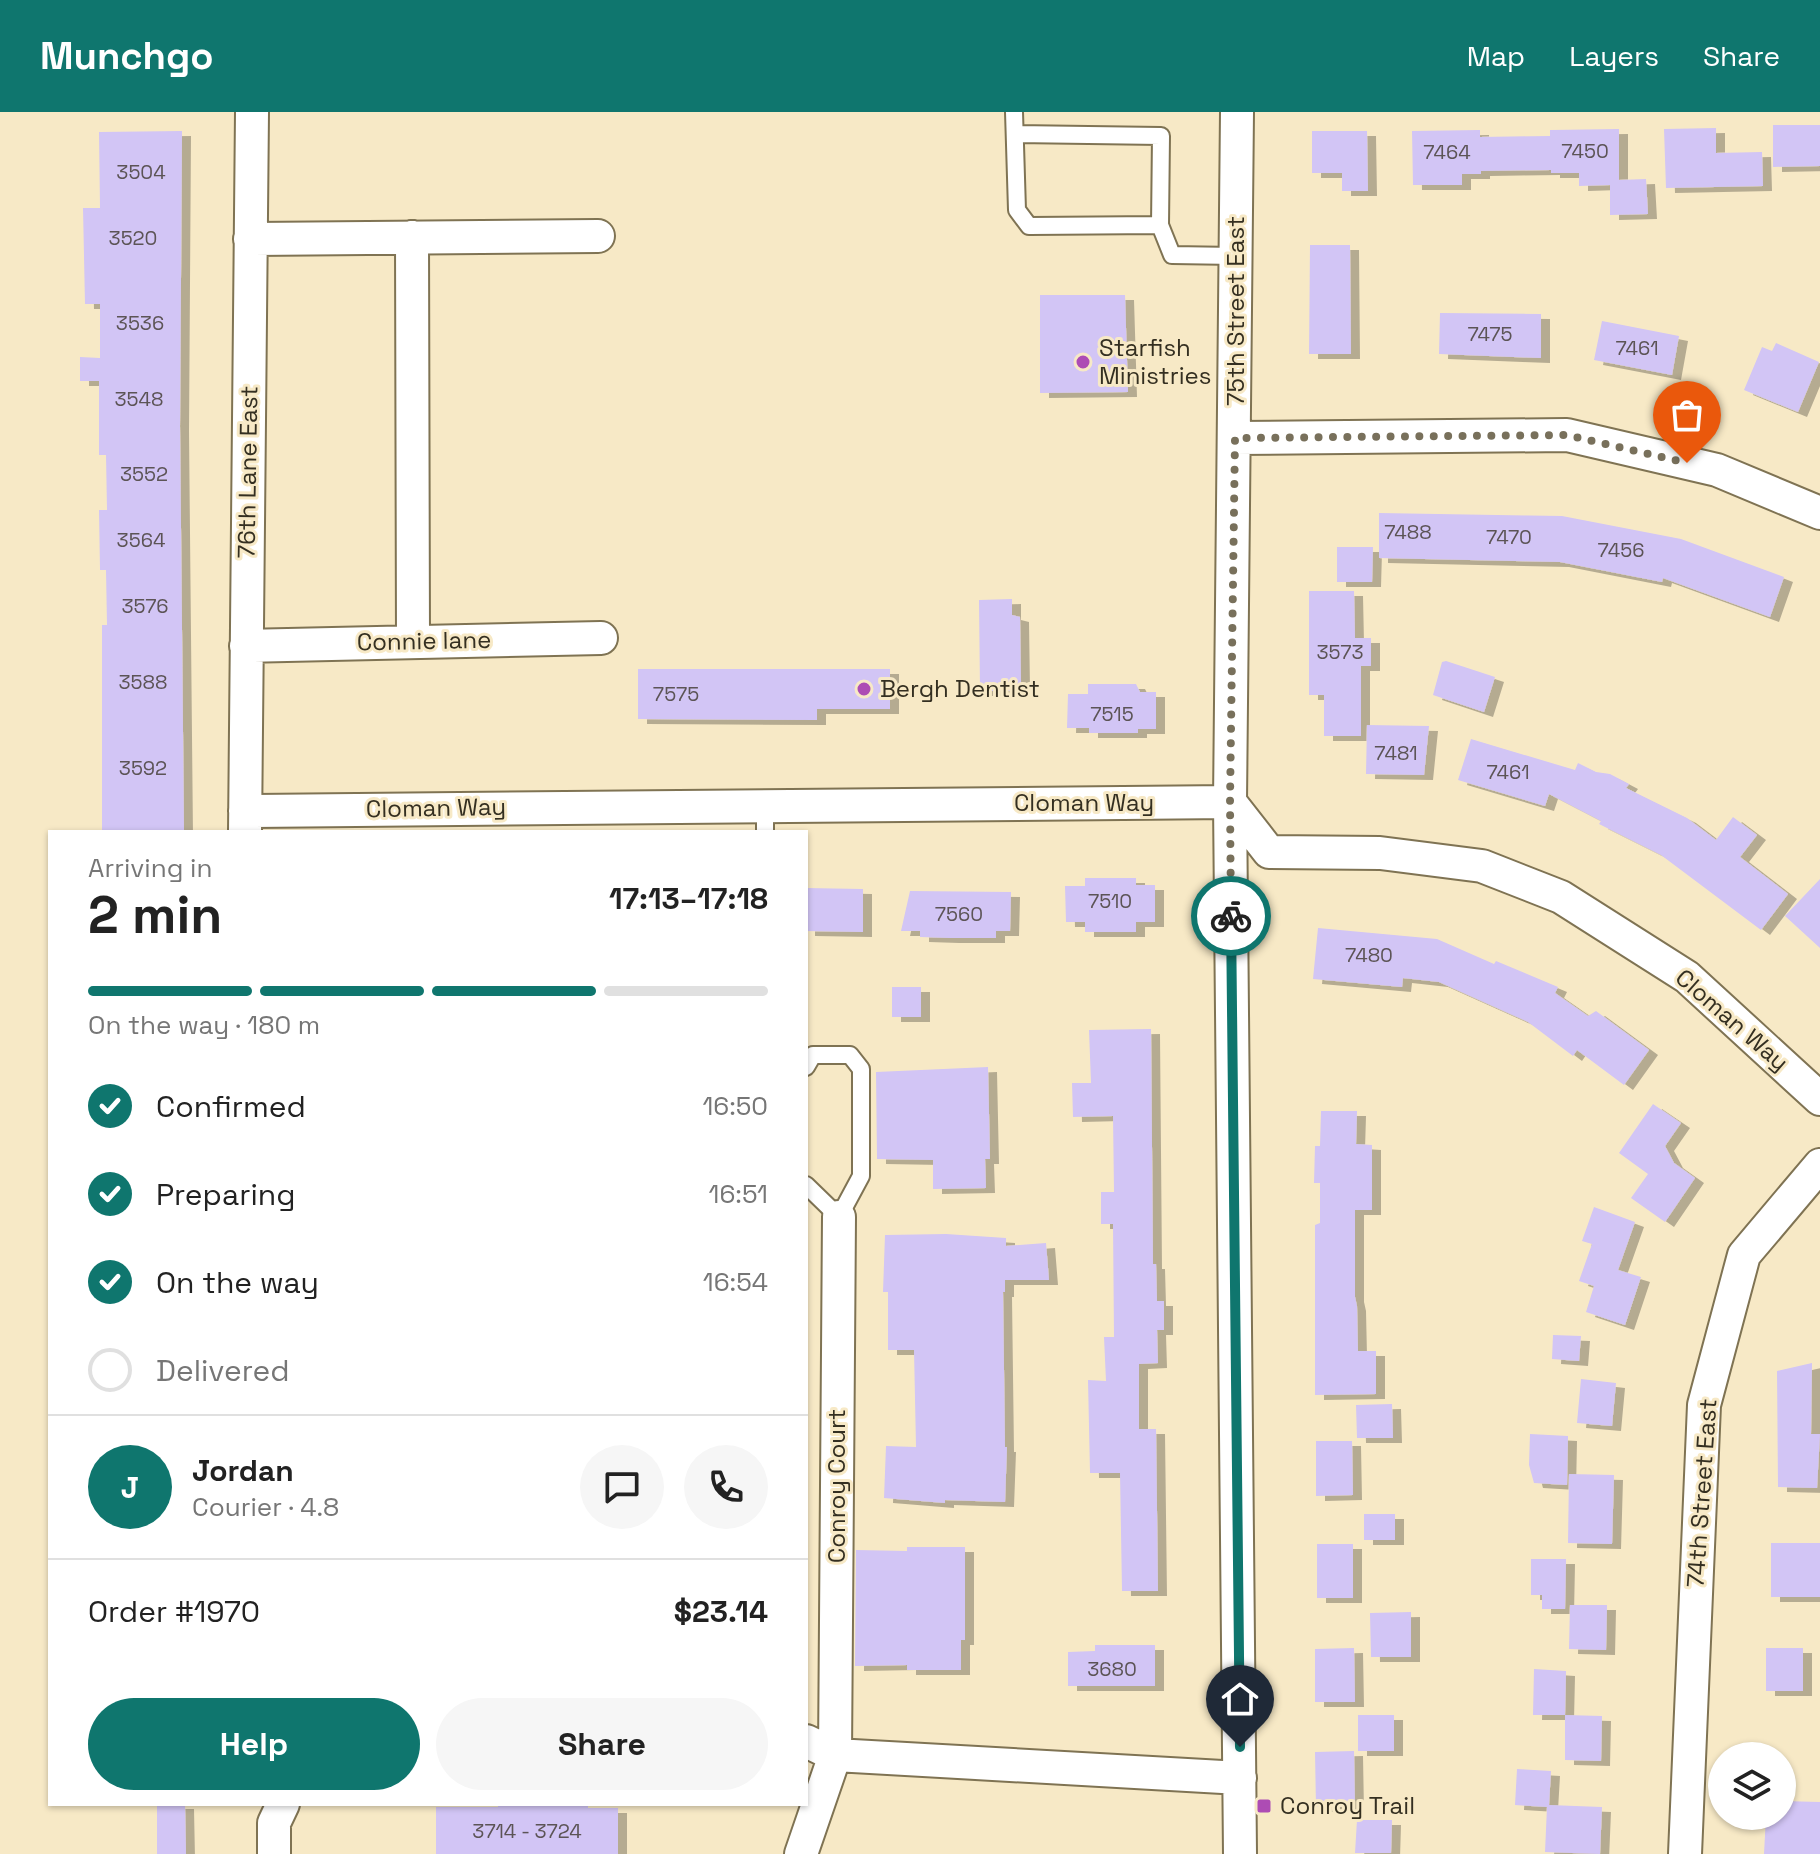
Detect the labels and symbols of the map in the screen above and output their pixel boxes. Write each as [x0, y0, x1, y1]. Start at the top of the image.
house number: 7450 [1561, 138, 1609, 164]
house number: 7464 [1423, 139, 1471, 165]
house number: 3504 [116, 159, 166, 185]
street label: 75th Street East [1220, 216, 1251, 406]
house number: 3520 [109, 225, 157, 251]
house number: 3536 [116, 310, 164, 336]
house number: 7475 [1467, 321, 1513, 347]
place label: Starfish Ministries [1099, 332, 1211, 391]
house number: 7461 [1615, 335, 1659, 361]
marker: Starfish Ministries [1074, 353, 1092, 371]
pin [1653, 381, 1721, 463]
street label: 76th Lane East [230, 385, 265, 559]
house number: 3548 [114, 386, 164, 412]
house number: 3552 [120, 461, 168, 487]
house number: 7488 [1384, 519, 1432, 545]
house number: 7470 [1486, 524, 1532, 550]
house number: 3564 [117, 527, 165, 553]
house number: 7456 [1598, 537, 1644, 563]
house number: 3576 [121, 593, 169, 619]
street label: Connie lane [356, 624, 492, 657]
house number: 3573 [1316, 639, 1364, 665]
house number: 3588 [119, 669, 167, 695]
place label: Bergh Dentist [880, 673, 1040, 704]
marker: Bergh Dentist [855, 680, 873, 698]
house number: 7575 [653, 681, 699, 707]
house number: 7515 [1090, 701, 1134, 727]
house number: 7481 [1374, 740, 1418, 766]
house number: 3592 [119, 755, 167, 781]
house number: 7461 [1486, 759, 1530, 785]
street label: Cloman Way [1014, 787, 1154, 818]
street label: Cloman Way [366, 791, 506, 824]
courier [1191, 876, 1271, 956]
house number: 7510 [1088, 888, 1132, 914]
house number: 7560 [935, 901, 983, 927]
house number: 7480 [1345, 942, 1393, 968]
street label: Cloman Way [1669, 962, 1795, 1077]
street label: 74th Street East [1679, 1398, 1724, 1588]
street label: Conroy Court [821, 1409, 852, 1563]
house number: 3680 [1087, 1656, 1137, 1682]
pin [1206, 1665, 1274, 1747]
place label: Conroy Trail [1280, 1790, 1415, 1821]
marker: Conroy Trail [1255, 1797, 1273, 1815]
house number: 3714 - 3724 [472, 1818, 582, 1844]

